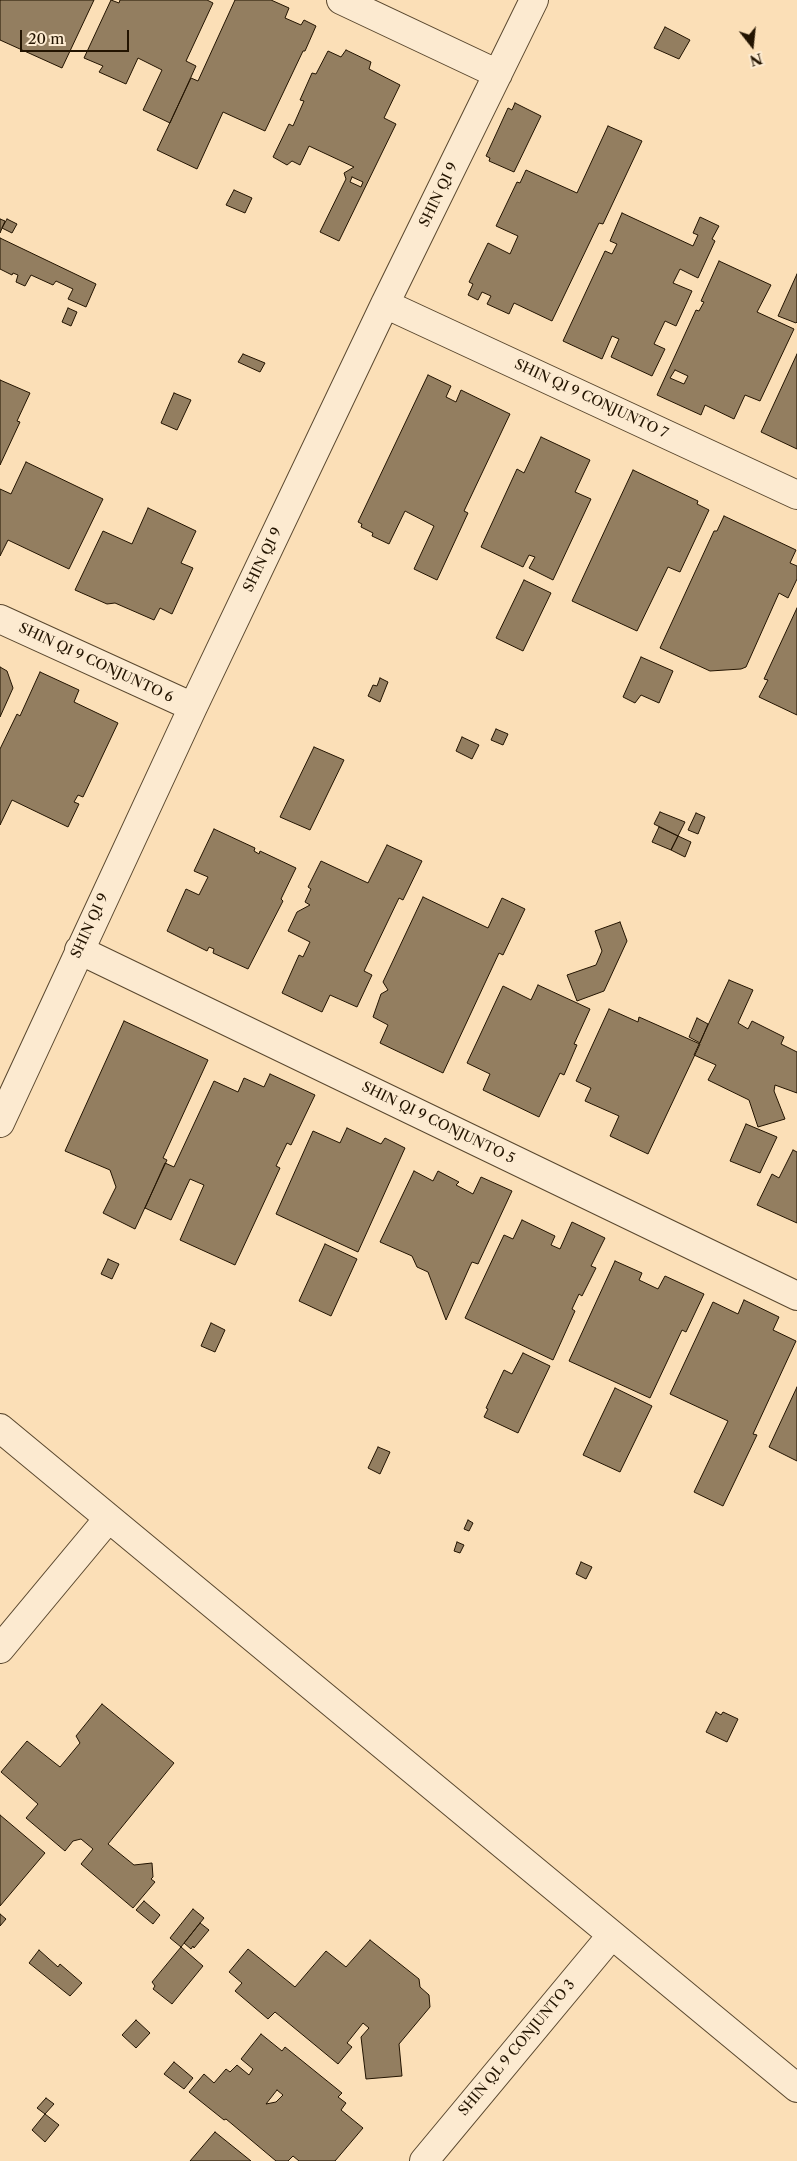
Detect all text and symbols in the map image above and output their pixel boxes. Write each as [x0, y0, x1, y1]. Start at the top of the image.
scale bar [22, 20, 131, 52]
north arrow [727, 20, 777, 70]
text: 20 m [28, 29, 64, 48]
text: N [748, 49, 764, 70]
street label: SHIN QI 9 [416, 160, 462, 230]
street label: SHIN QI 9 CONJUNTO 7 [512, 356, 670, 442]
street label: SHIN QI 9 [240, 525, 286, 595]
street label: SHIN QI 9 CONJUNTO 6 [16, 620, 176, 706]
street label: SHIN QI 9 [68, 891, 112, 961]
street label: SHIN QI 9 CONJUNTO 5 [359, 1079, 517, 1167]
street label: SHIN QL 9 CONJUNTO 3 [455, 1977, 579, 2119]

